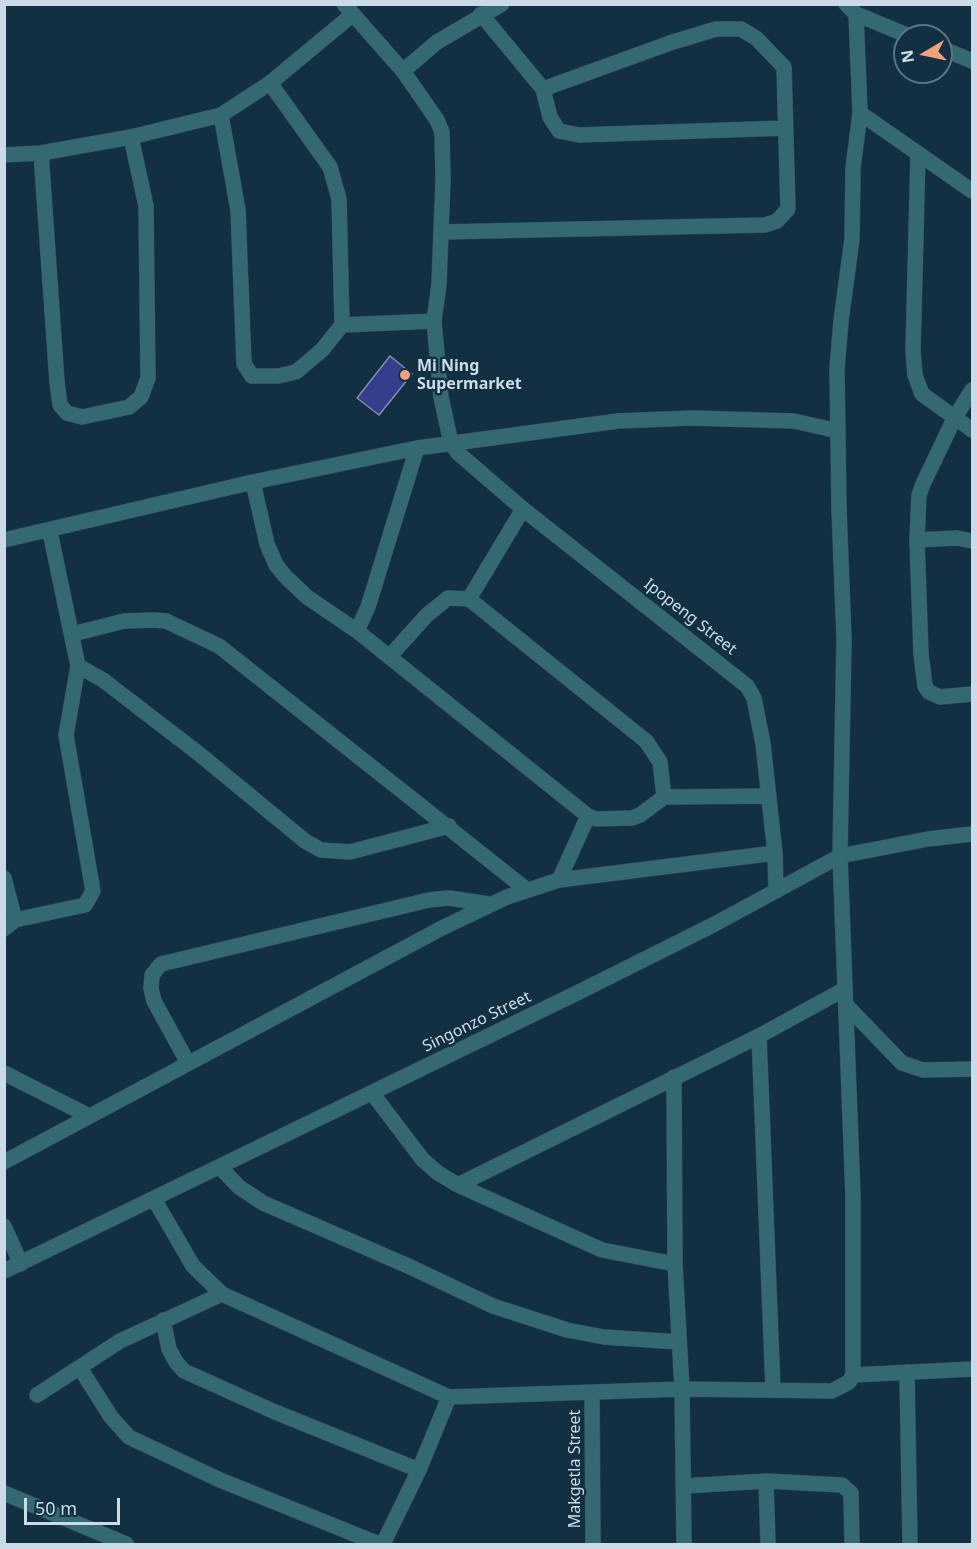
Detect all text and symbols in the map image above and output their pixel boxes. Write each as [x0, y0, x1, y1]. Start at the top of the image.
north arrow [893, 24, 953, 84]
text: N [895, 48, 919, 65]
place label: Mi Ning Supermarket [417, 356, 522, 394]
marker: Mi Ning Supermarket [398, 368, 412, 382]
street label: Ipopeng Street [640, 575, 740, 659]
street label: Singonzo Street [420, 987, 534, 1057]
street label: Makgetla Street [565, 1410, 585, 1528]
scale bar [27, 1486, 123, 1524]
text: 50 m [35, 1496, 77, 1520]

